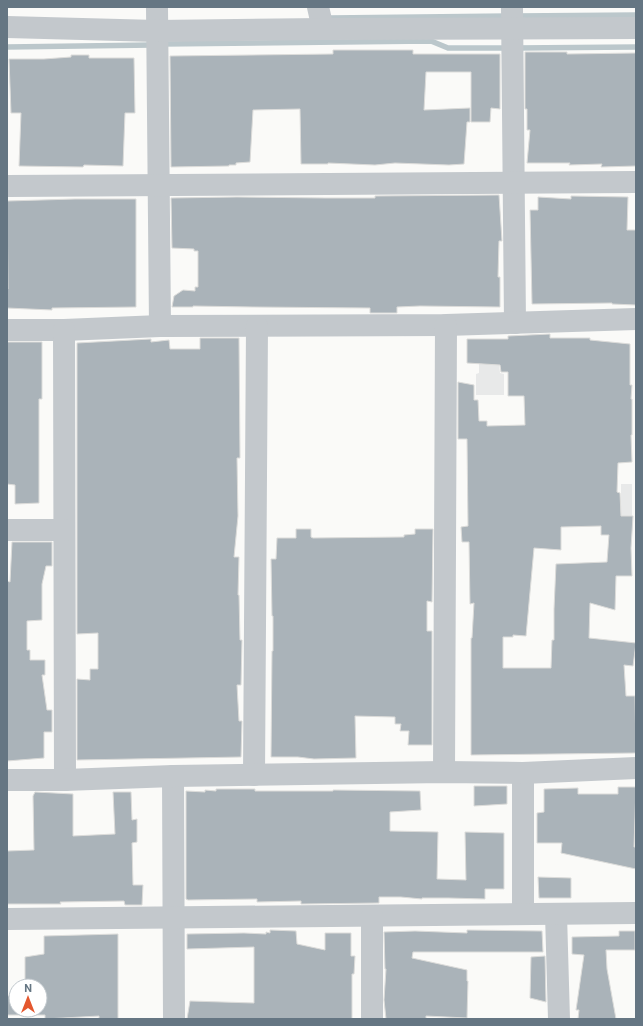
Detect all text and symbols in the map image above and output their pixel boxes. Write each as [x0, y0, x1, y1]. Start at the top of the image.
north arrow [8, 978, 48, 1018]
text: N [24, 982, 32, 995]

